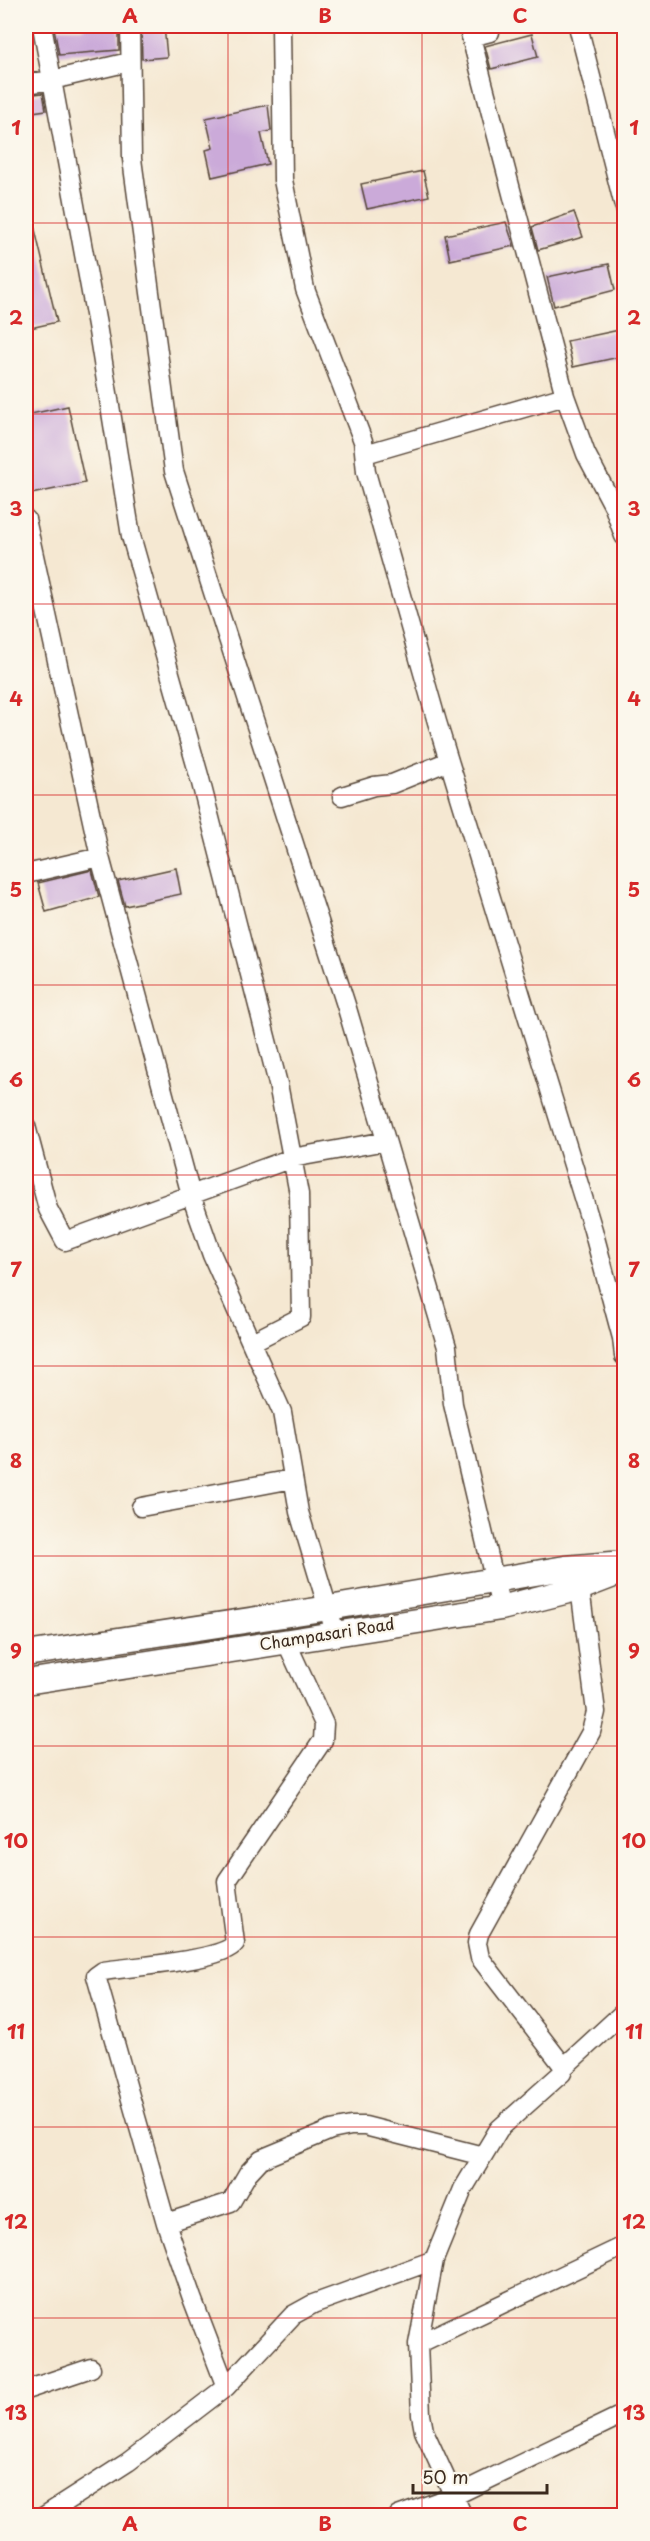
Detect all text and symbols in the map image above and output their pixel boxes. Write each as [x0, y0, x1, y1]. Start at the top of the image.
text: A [122, 0, 138, 30]
text: B [318, 0, 332, 30]
text: C [512, 0, 528, 30]
text: 1 [11, 112, 21, 142]
text: 1 [629, 112, 639, 142]
text: 2 [9, 302, 23, 332]
text: 2 [627, 302, 641, 332]
text: 3 [9, 493, 23, 523]
text: 3 [627, 493, 641, 523]
text: 4 [9, 683, 23, 713]
text: 4 [627, 683, 641, 713]
text: 5 [10, 874, 22, 904]
text: 5 [628, 874, 640, 904]
text: 6 [9, 1064, 23, 1094]
text: 6 [627, 1064, 641, 1094]
text: 7 [10, 1254, 22, 1284]
text: 7 [628, 1254, 640, 1284]
text: 8 [10, 1445, 22, 1475]
text: 8 [628, 1445, 640, 1475]
street label: Champasari Road [258, 1610, 396, 1656]
text: 9 [10, 1635, 22, 1665]
text: 9 [628, 1635, 640, 1665]
text: 10 [4, 1825, 28, 1855]
text: 10 [622, 1825, 646, 1855]
text: 11 [7, 2016, 25, 2046]
text: 11 [625, 2016, 643, 2046]
text: 12 [4, 2206, 28, 2236]
text: 12 [622, 2206, 646, 2236]
text: 13 [5, 2397, 27, 2427]
text: 13 [623, 2397, 645, 2427]
scale bar [413, 2457, 546, 2495]
text: 50 m [422, 2463, 469, 2490]
text: A [122, 2508, 138, 2538]
text: B [318, 2508, 332, 2538]
text: C [512, 2508, 528, 2538]

